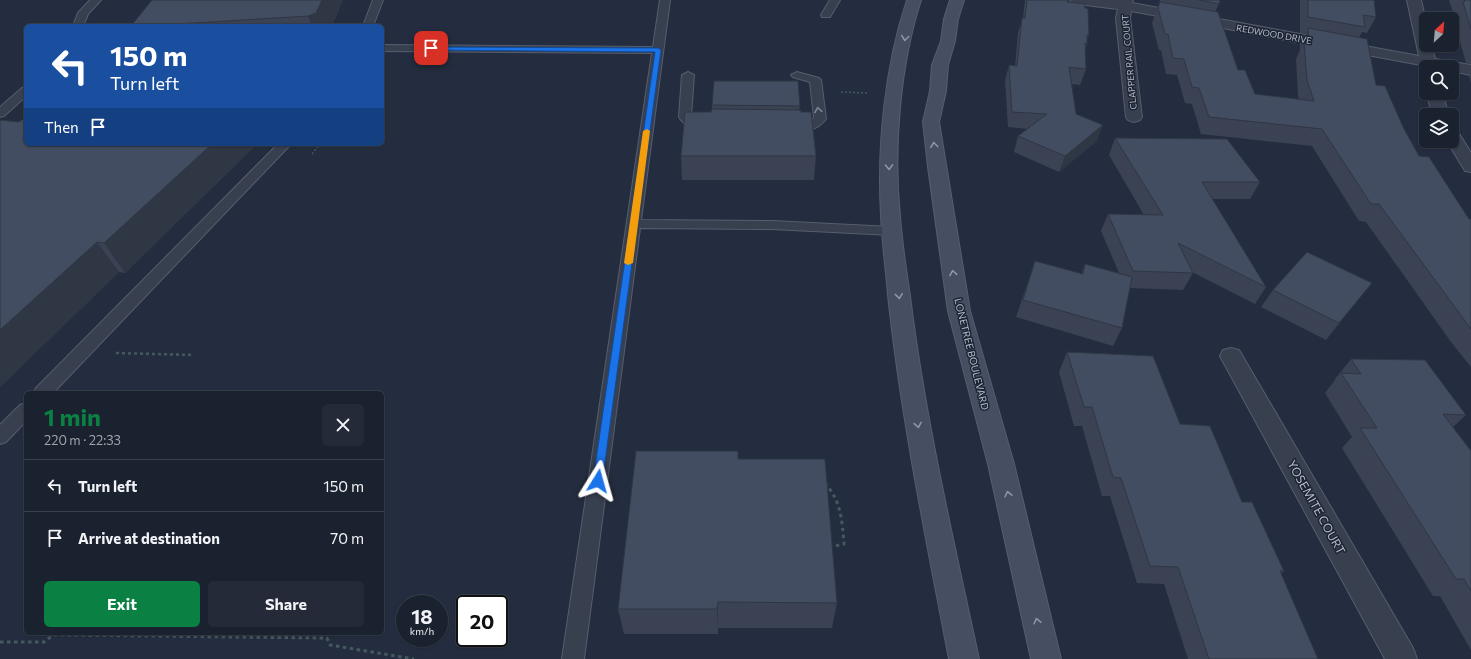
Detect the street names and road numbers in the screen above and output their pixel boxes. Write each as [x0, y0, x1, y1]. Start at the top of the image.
street label: CLAPPER RAIL COURT [1119, 14, 1139, 110]
street label: REDWOOD DRIVE [1235, 22, 1313, 46]
street label: LONETREE BOULEVARD [952, 297, 992, 411]
street label: YOSEMITE COURT [1285, 457, 1349, 557]

